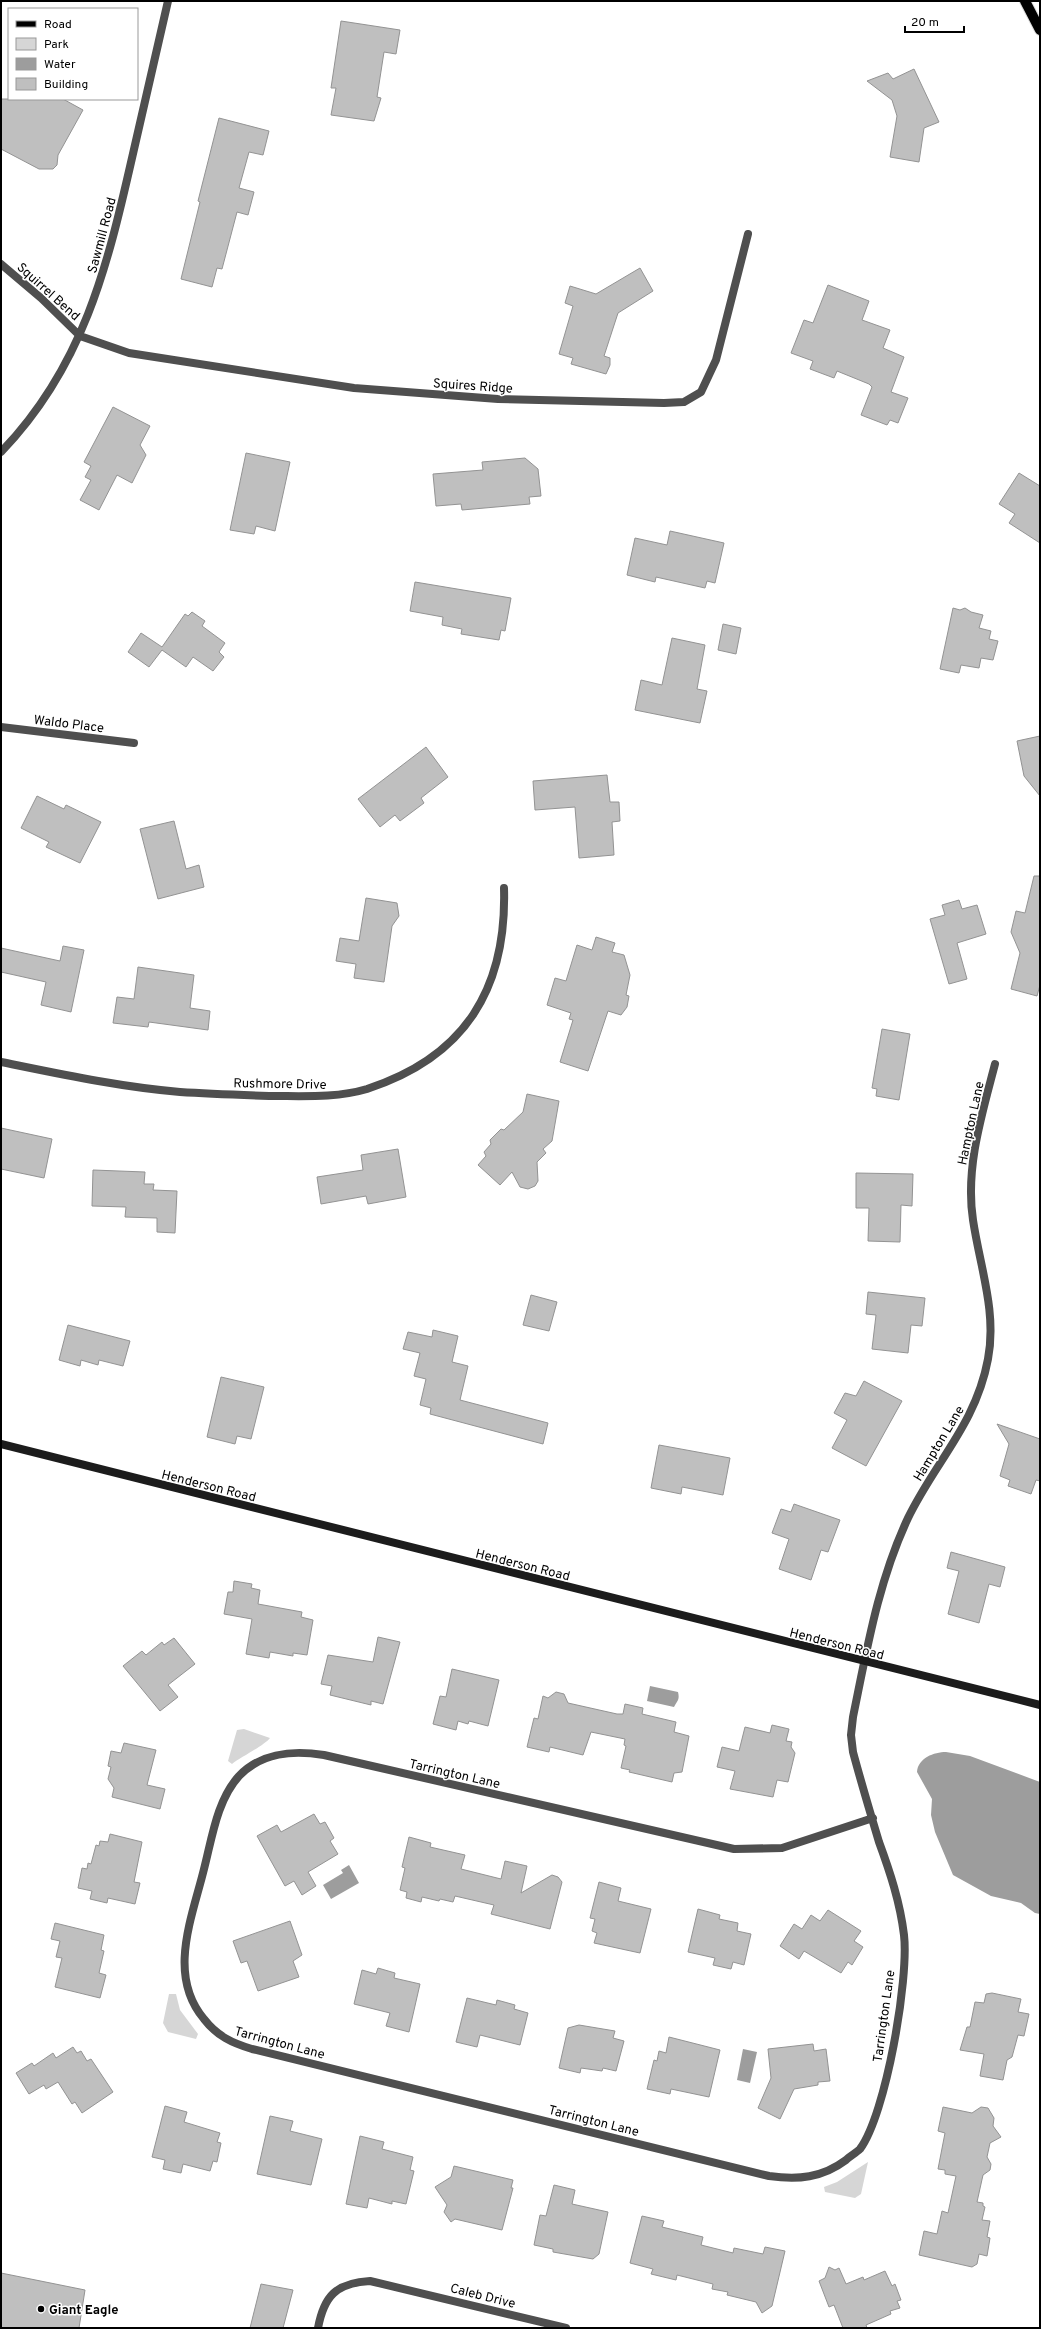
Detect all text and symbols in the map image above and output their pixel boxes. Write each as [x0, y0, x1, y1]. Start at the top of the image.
legend [8, 8, 138, 100]
scale bar [905, 8, 964, 34]
text: 20 m [911, 15, 939, 31]
text: Road [44, 17, 72, 33]
text: Park [44, 37, 69, 53]
text: Water [44, 57, 76, 73]
text: Building [44, 77, 88, 93]
street label: Sawmill Road [85, 196, 121, 275]
street label: Squirrel Bend [13, 260, 82, 325]
street label: Squires Ridge [433, 376, 513, 398]
street label: Waldo Place [33, 713, 105, 737]
street label: Rushmore Drive [233, 1076, 327, 1094]
street label: Hampton Lane [955, 1080, 989, 1167]
street label: Hampton Lane [911, 1403, 969, 1485]
street label: Henderson Road [160, 1467, 257, 1506]
street label: Henderson Road [474, 1546, 571, 1585]
street label: Henderson Road [788, 1625, 885, 1664]
street label: Tarrington Lane [407, 1757, 502, 1793]
street label: Tarrington Lane [871, 1969, 899, 2063]
street label: Tarrington Lane [232, 2024, 326, 2064]
street label: Tarrington Lane [546, 2103, 641, 2141]
street label: Caleb Drive [448, 2281, 517, 2313]
place label: Giant Eagle [49, 2303, 119, 2319]
marker: Giant Eagle [36, 2304, 46, 2314]

